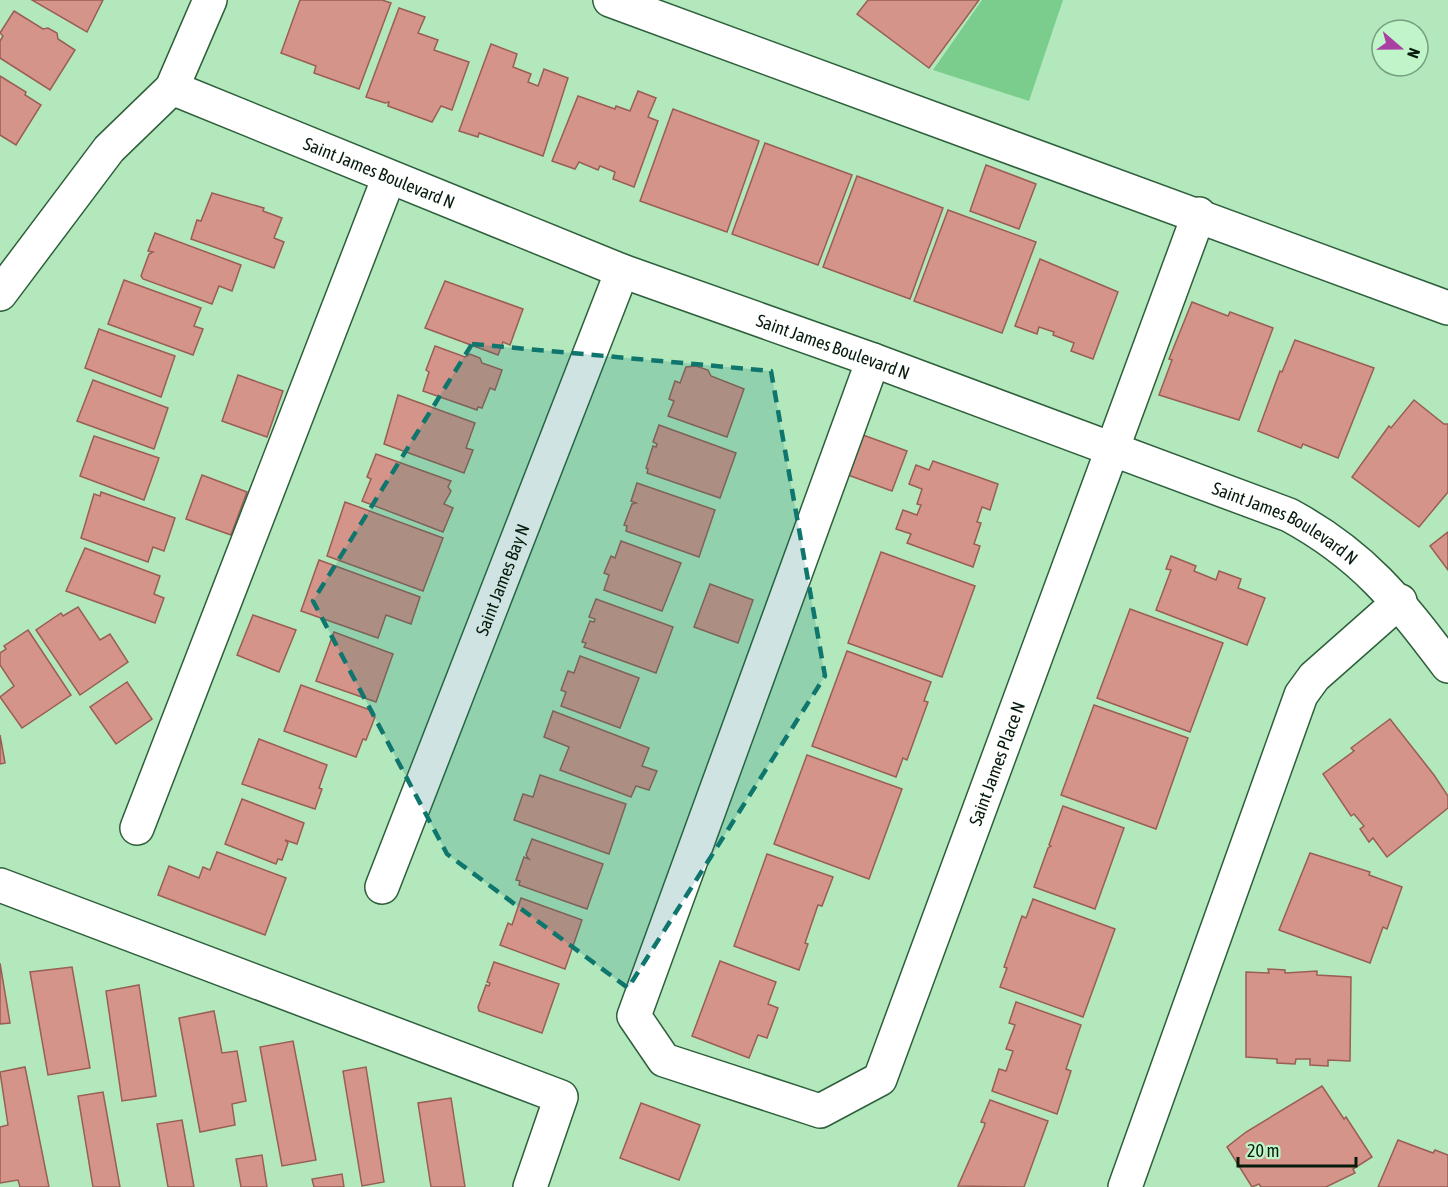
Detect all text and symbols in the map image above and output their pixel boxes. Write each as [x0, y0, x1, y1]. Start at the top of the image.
north arrow [1370, 18, 1430, 78]
text: N [1404, 46, 1424, 61]
street label: Saint James Boulevard N [301, 132, 458, 213]
street label: Saint James Boulevard N [754, 309, 913, 383]
street label: Saint James Boulevard N [1210, 477, 1362, 568]
street label: Saint James Bay N [471, 521, 533, 638]
street label: Saint James Place N [964, 698, 1029, 828]
scale bar [1238, 1130, 1356, 1168]
text: 20 m [1247, 1140, 1279, 1161]

